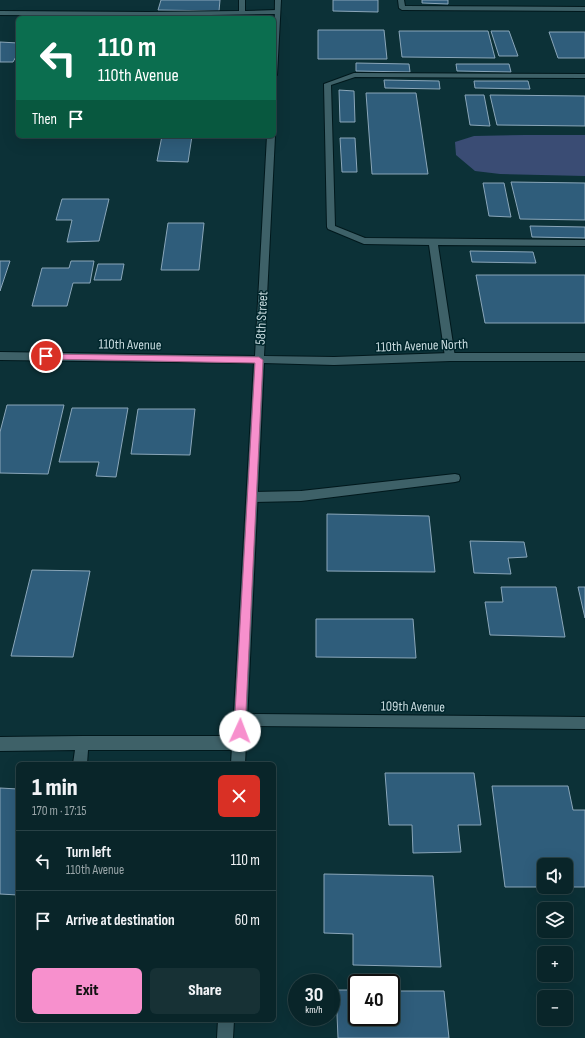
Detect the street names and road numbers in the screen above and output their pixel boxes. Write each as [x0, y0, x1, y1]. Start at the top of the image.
street label: 58th Street [252, 291, 271, 345]
street label: 110th Avenue [98, 335, 162, 354]
street label: 110th Avenue North [376, 335, 468, 356]
street label: 109th Avenue [381, 697, 445, 716]

